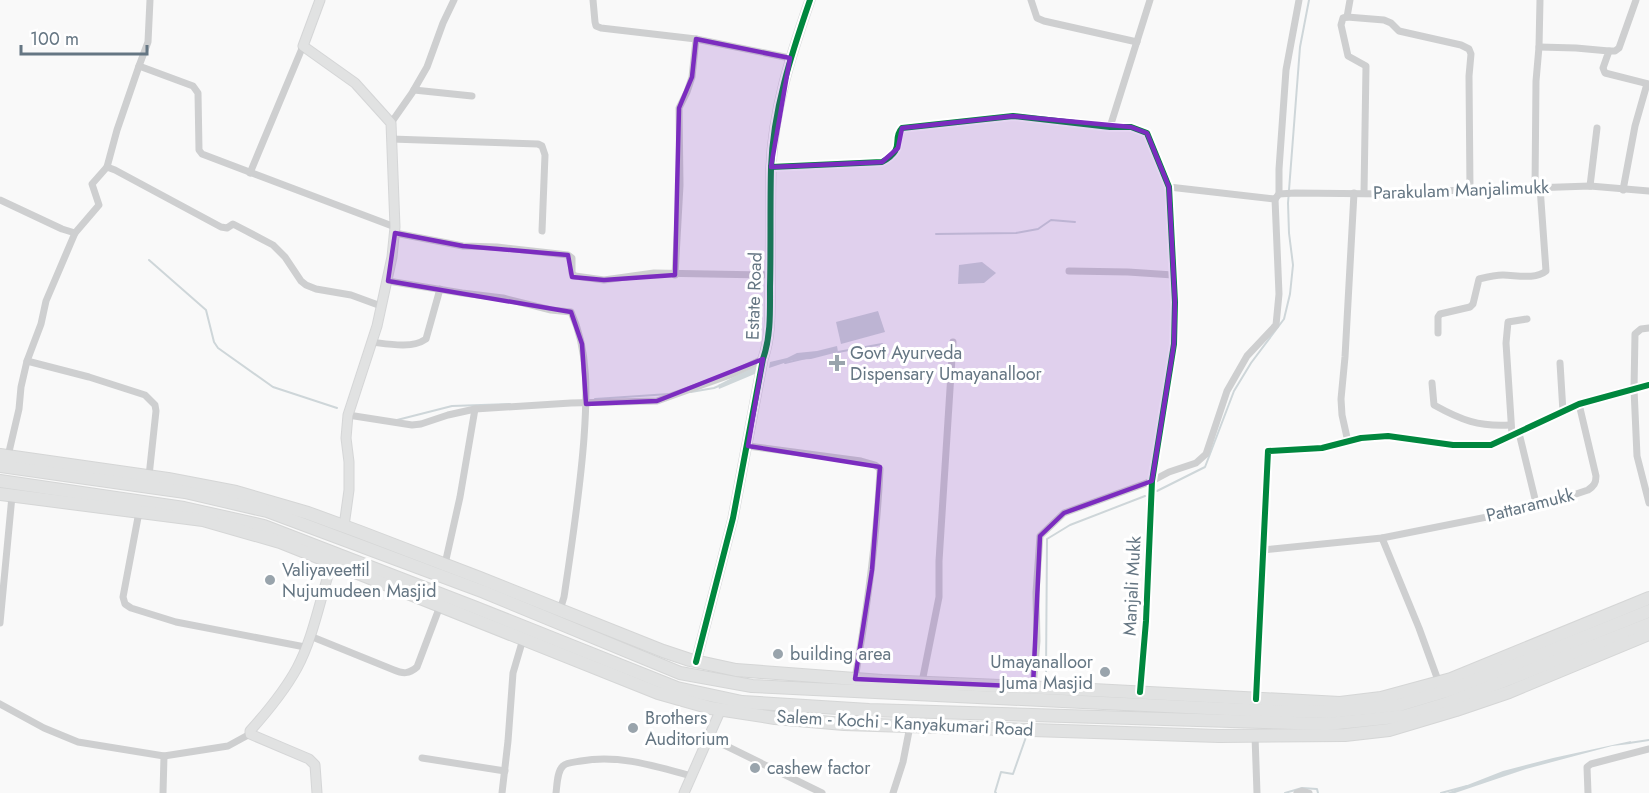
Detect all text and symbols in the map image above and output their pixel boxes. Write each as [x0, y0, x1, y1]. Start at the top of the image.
scale bar [21, 18, 147, 56]
text: 100 m [30, 26, 79, 52]
street label: Parakulam Manjalimukk [1372, 174, 1550, 206]
street label: Estate Road [739, 252, 769, 340]
place label: Govt Ayurveda Dispensary Umayanalloor [850, 340, 1043, 387]
marker: Govt Ayurveda Dispensary Umayanalloor [828, 354, 846, 372]
street label: Pattaramukk [1483, 482, 1577, 528]
street label: Manjali Mukk [1116, 535, 1148, 637]
place label: Valiyaveettil Nujumudeen Masjid [282, 557, 436, 604]
marker: Valiyaveettil Nujumudeen Masjid [263, 573, 277, 587]
place label: building area [790, 641, 891, 667]
marker: building area [771, 647, 785, 661]
place label: Umayanalloor Juma Masjid [990, 649, 1094, 696]
marker: Umayanalloor Juma Masjid [1098, 665, 1112, 679]
street label: Salem - Kochi - Kanyakumari Road [776, 703, 1034, 743]
place label: Brothers Auditorium [645, 705, 729, 752]
marker: Brothers Auditorium [626, 721, 640, 735]
place label: cashew factor [767, 755, 871, 781]
marker: cashew factor [748, 761, 762, 775]

